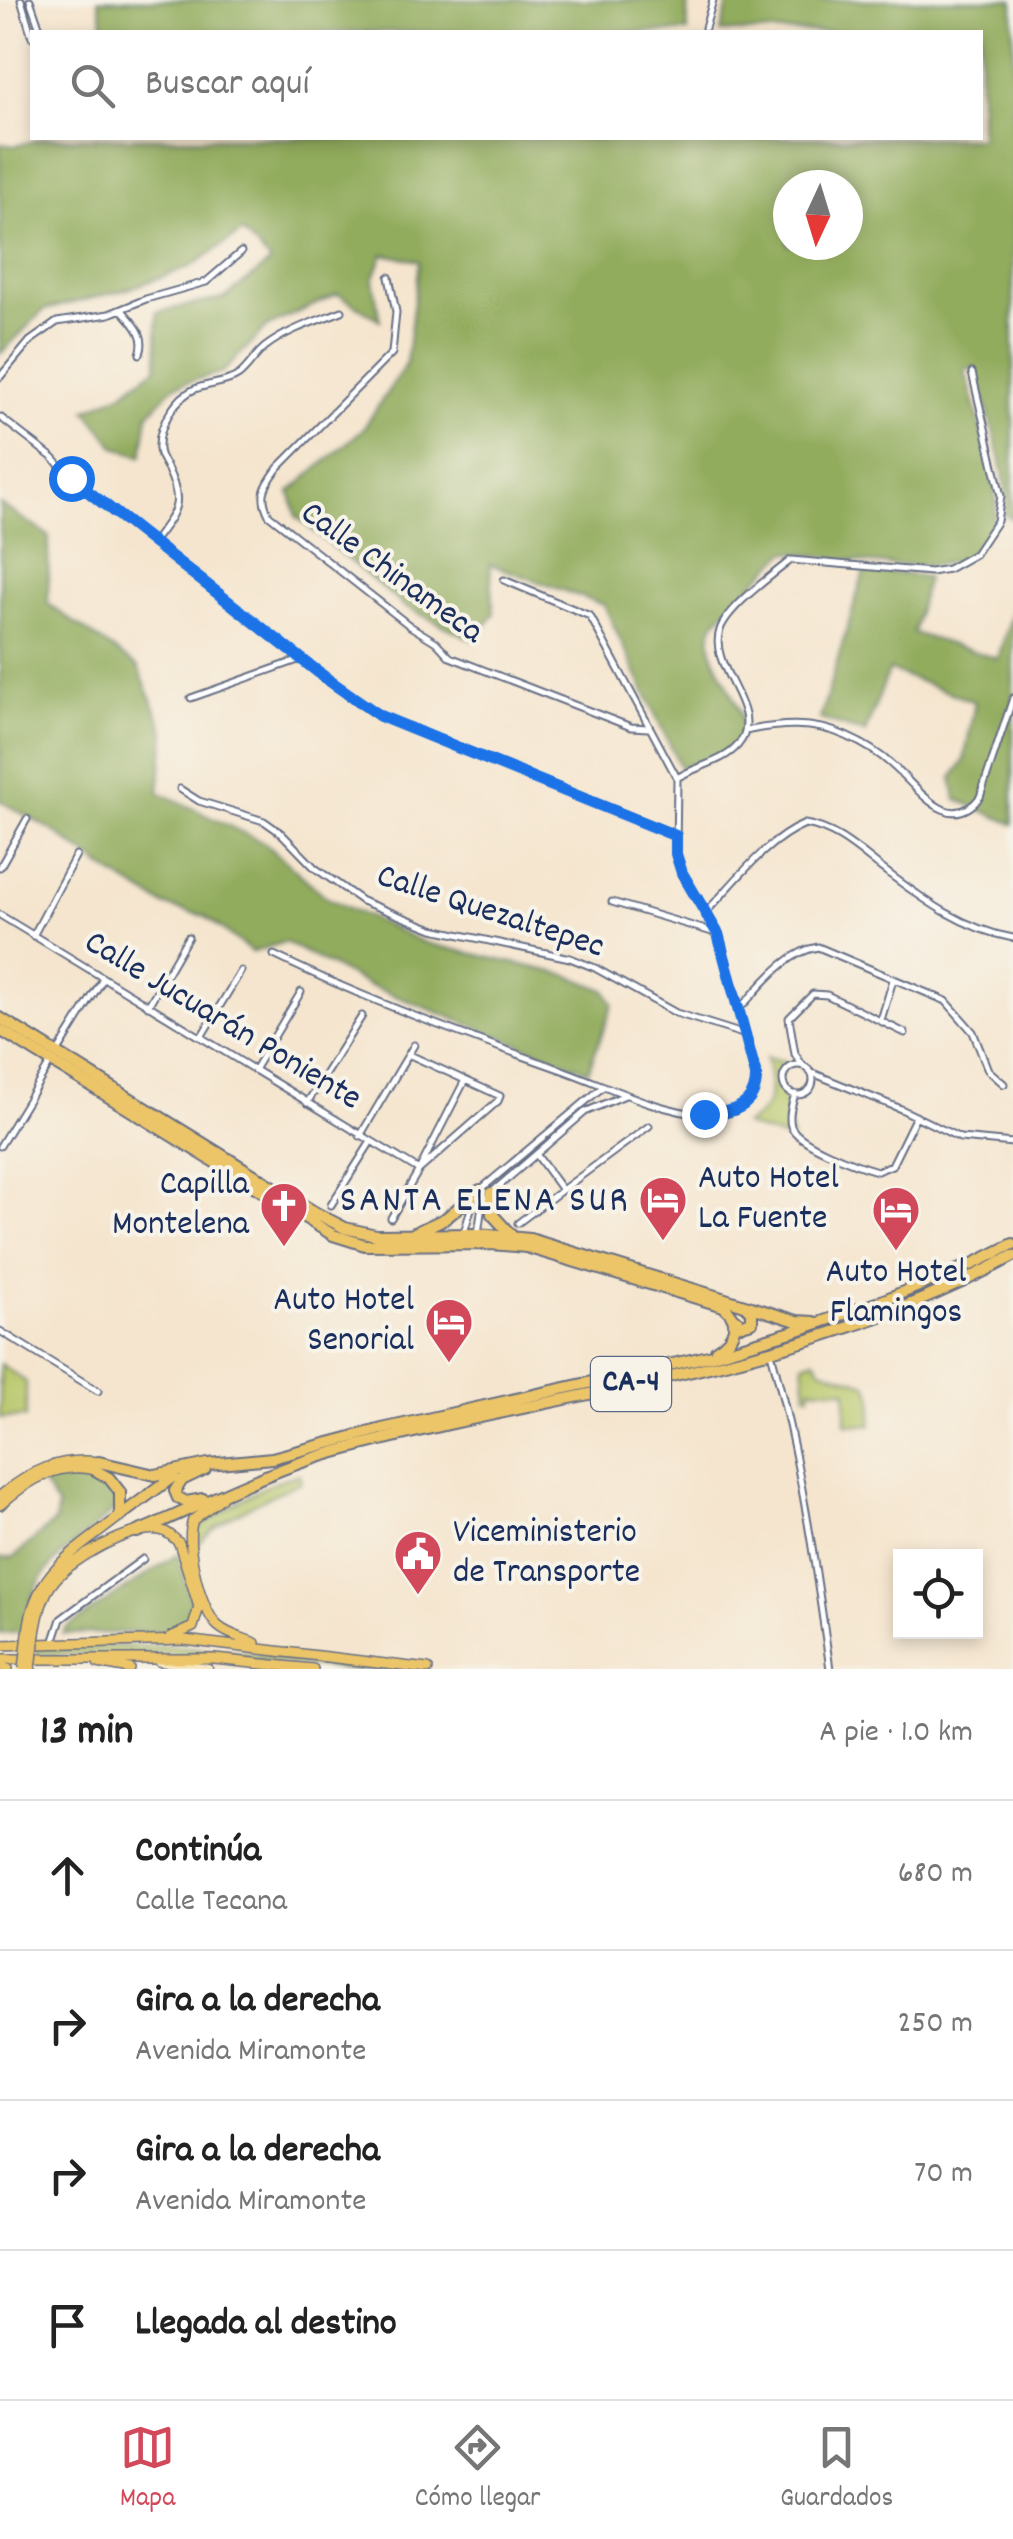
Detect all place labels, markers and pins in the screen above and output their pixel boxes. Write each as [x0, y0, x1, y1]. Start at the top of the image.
place label: Auto Hotel La Fuente [698, 1155, 839, 1245]
place label: Capilla Montelena [112, 1161, 250, 1251]
hotel icon: Auto Hotel La Fuente [637, 1174, 689, 1242]
church icon: Capilla Montelena [258, 1180, 310, 1248]
hotel icon: Auto Hotel Flamingos [870, 1184, 922, 1252]
place label: Auto Hotel Flamingos [826, 1249, 966, 1339]
place label: Auto Hotel Senorial [273, 1277, 414, 1367]
hotel icon: Auto Hotel Senorial [423, 1296, 475, 1364]
place label: Viceministerio de Transporte [453, 1509, 640, 1599]
public building icon: Viceministerio de Transporte [392, 1528, 444, 1596]

